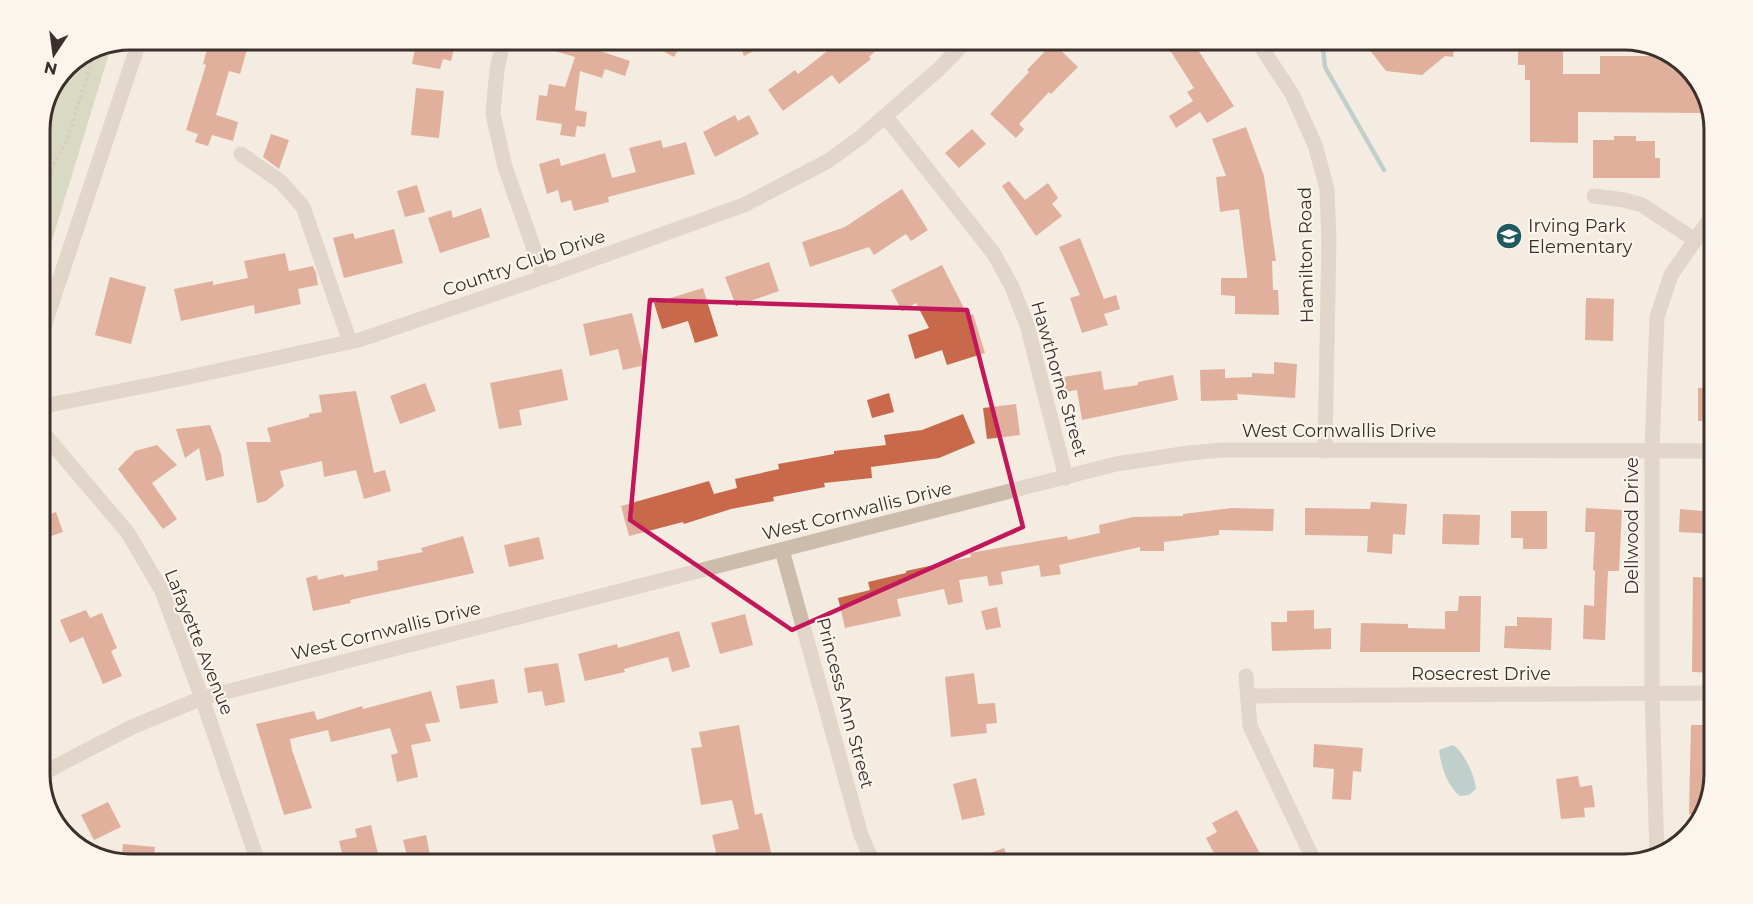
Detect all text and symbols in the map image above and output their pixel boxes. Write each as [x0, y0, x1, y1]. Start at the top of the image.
north arrow [24, 24, 84, 84]
text: N [42, 57, 59, 79]
street label: Hamilton Road [1294, 187, 1318, 323]
place label: Irving Park Elementary [1528, 215, 1633, 258]
school or university icon: Irving Park Elementary [1494, 221, 1524, 251]
street label: Country Club Drive [440, 225, 608, 301]
street label: Hawthorne Street [1026, 299, 1092, 459]
street label: West Cornwallis Drive [1242, 420, 1436, 442]
street label: Dellwood Drive [1621, 457, 1643, 595]
street label: West Cornwallis Drive [760, 477, 954, 545]
street label: Lafayette Avenue [160, 566, 238, 718]
street label: West Cornwallis Drive [289, 597, 483, 665]
street label: Princess Ann Street [812, 615, 878, 791]
street label: Rosecrest Drive [1411, 663, 1551, 685]

